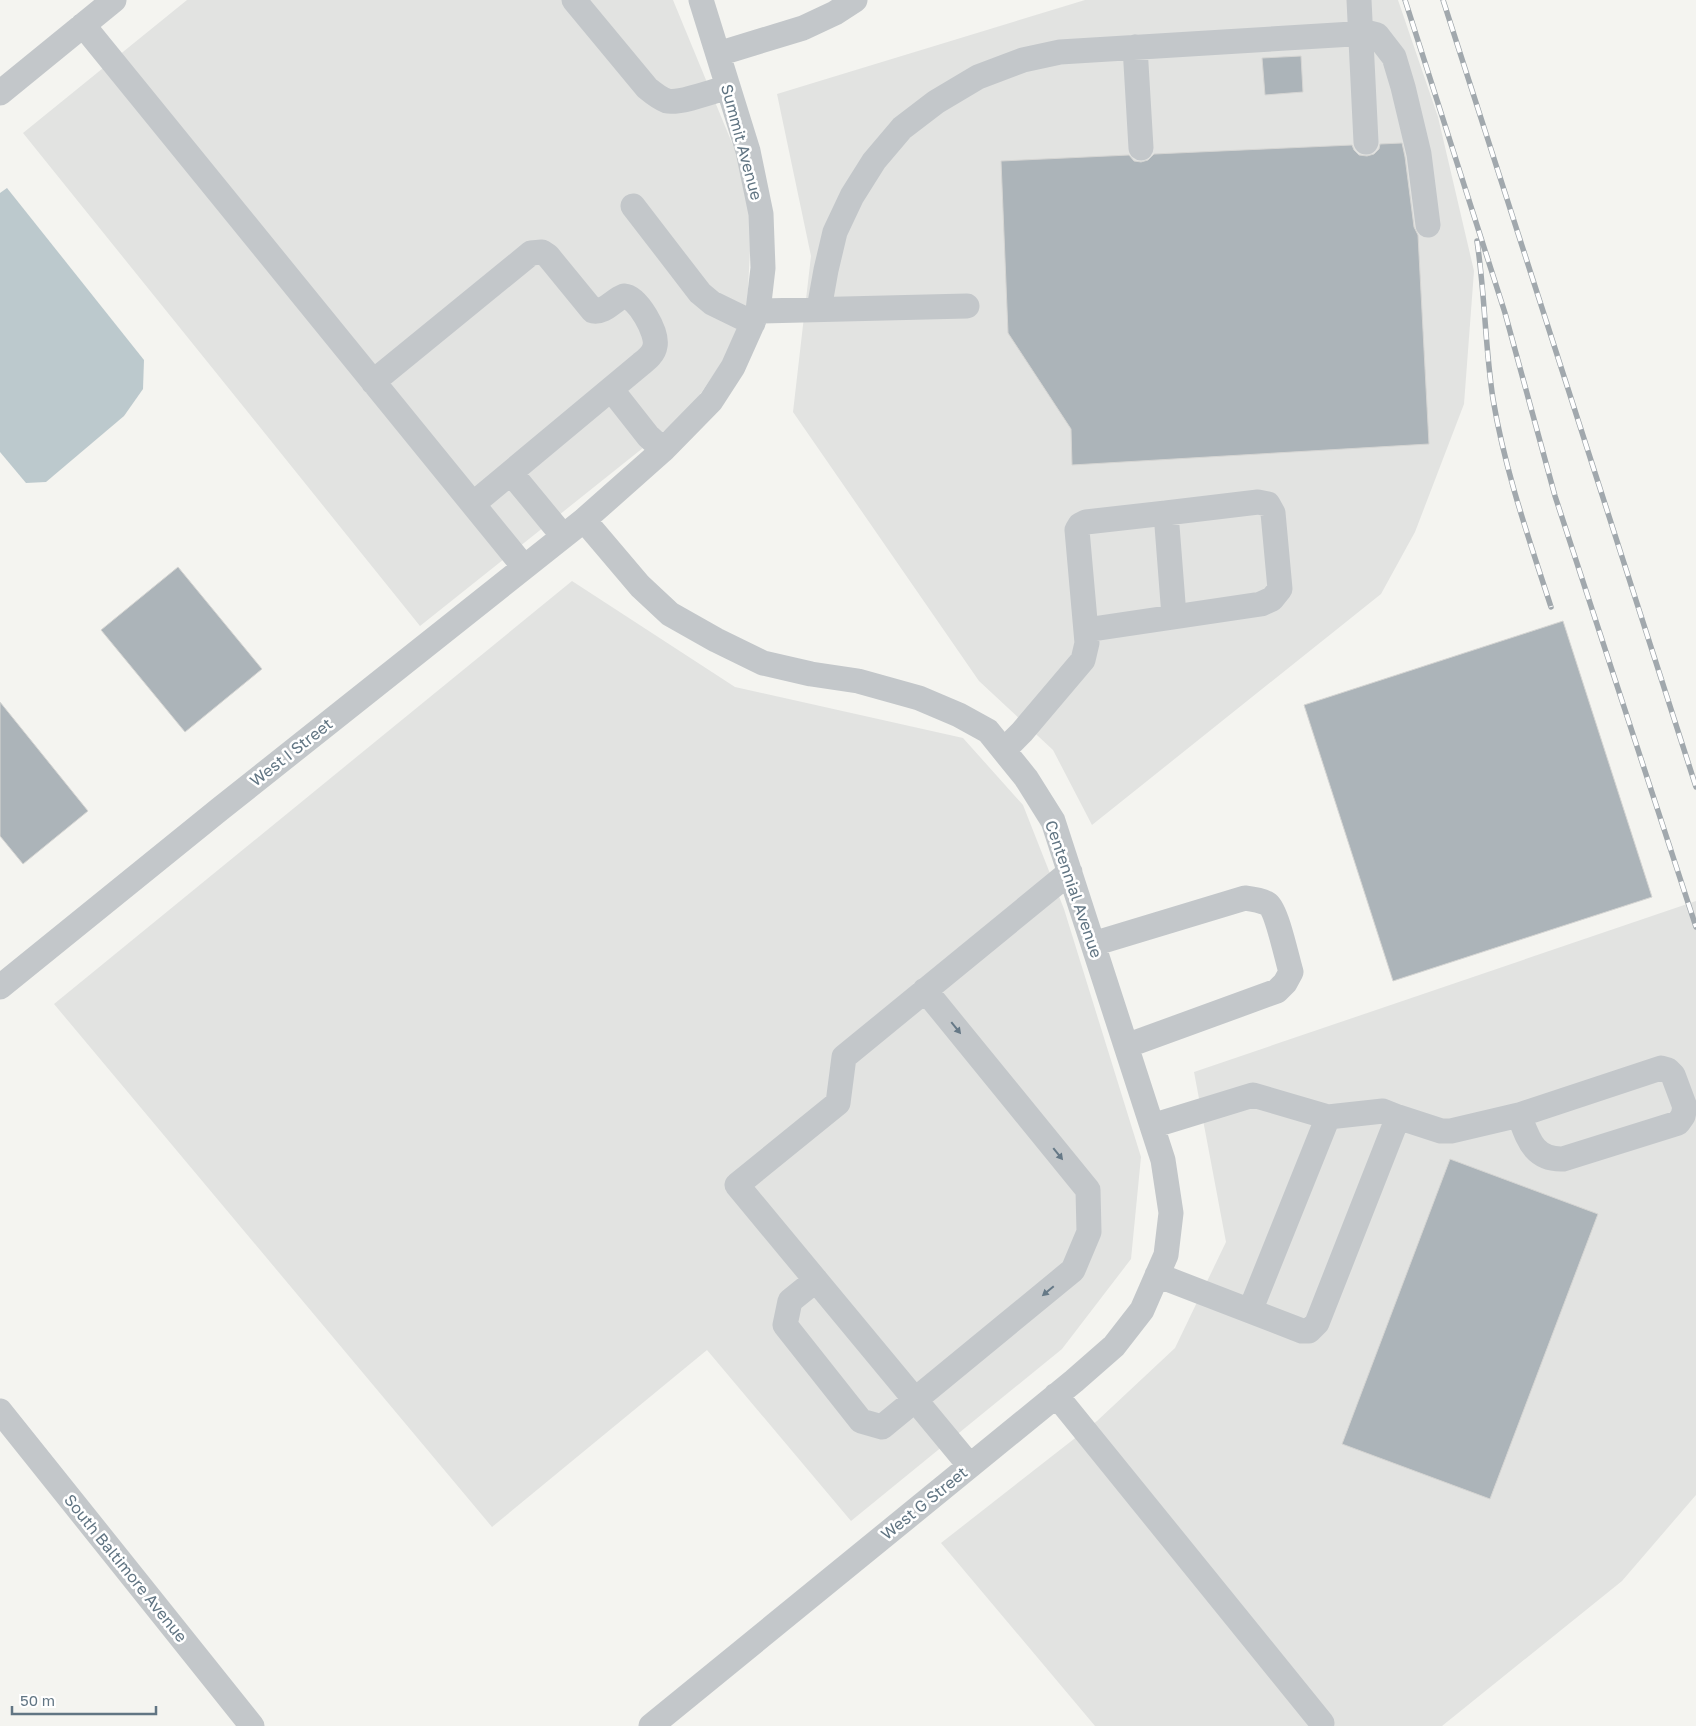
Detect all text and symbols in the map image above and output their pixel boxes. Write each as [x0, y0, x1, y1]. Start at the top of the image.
street label: Summit Avenue [717, 82, 767, 202]
street label: West I Street [246, 714, 336, 790]
street label: Centennial Avenue [1041, 818, 1107, 960]
one-way arrow [951, 1021, 962, 1034]
one-way arrow [1053, 1147, 1064, 1160]
one-way arrow [1042, 1286, 1055, 1297]
street label: West G Street [877, 1462, 971, 1544]
street label: South Baltimore Avenue [60, 1490, 192, 1646]
scale bar [12, 1684, 156, 1716]
text: 50 m [20, 1691, 55, 1709]

